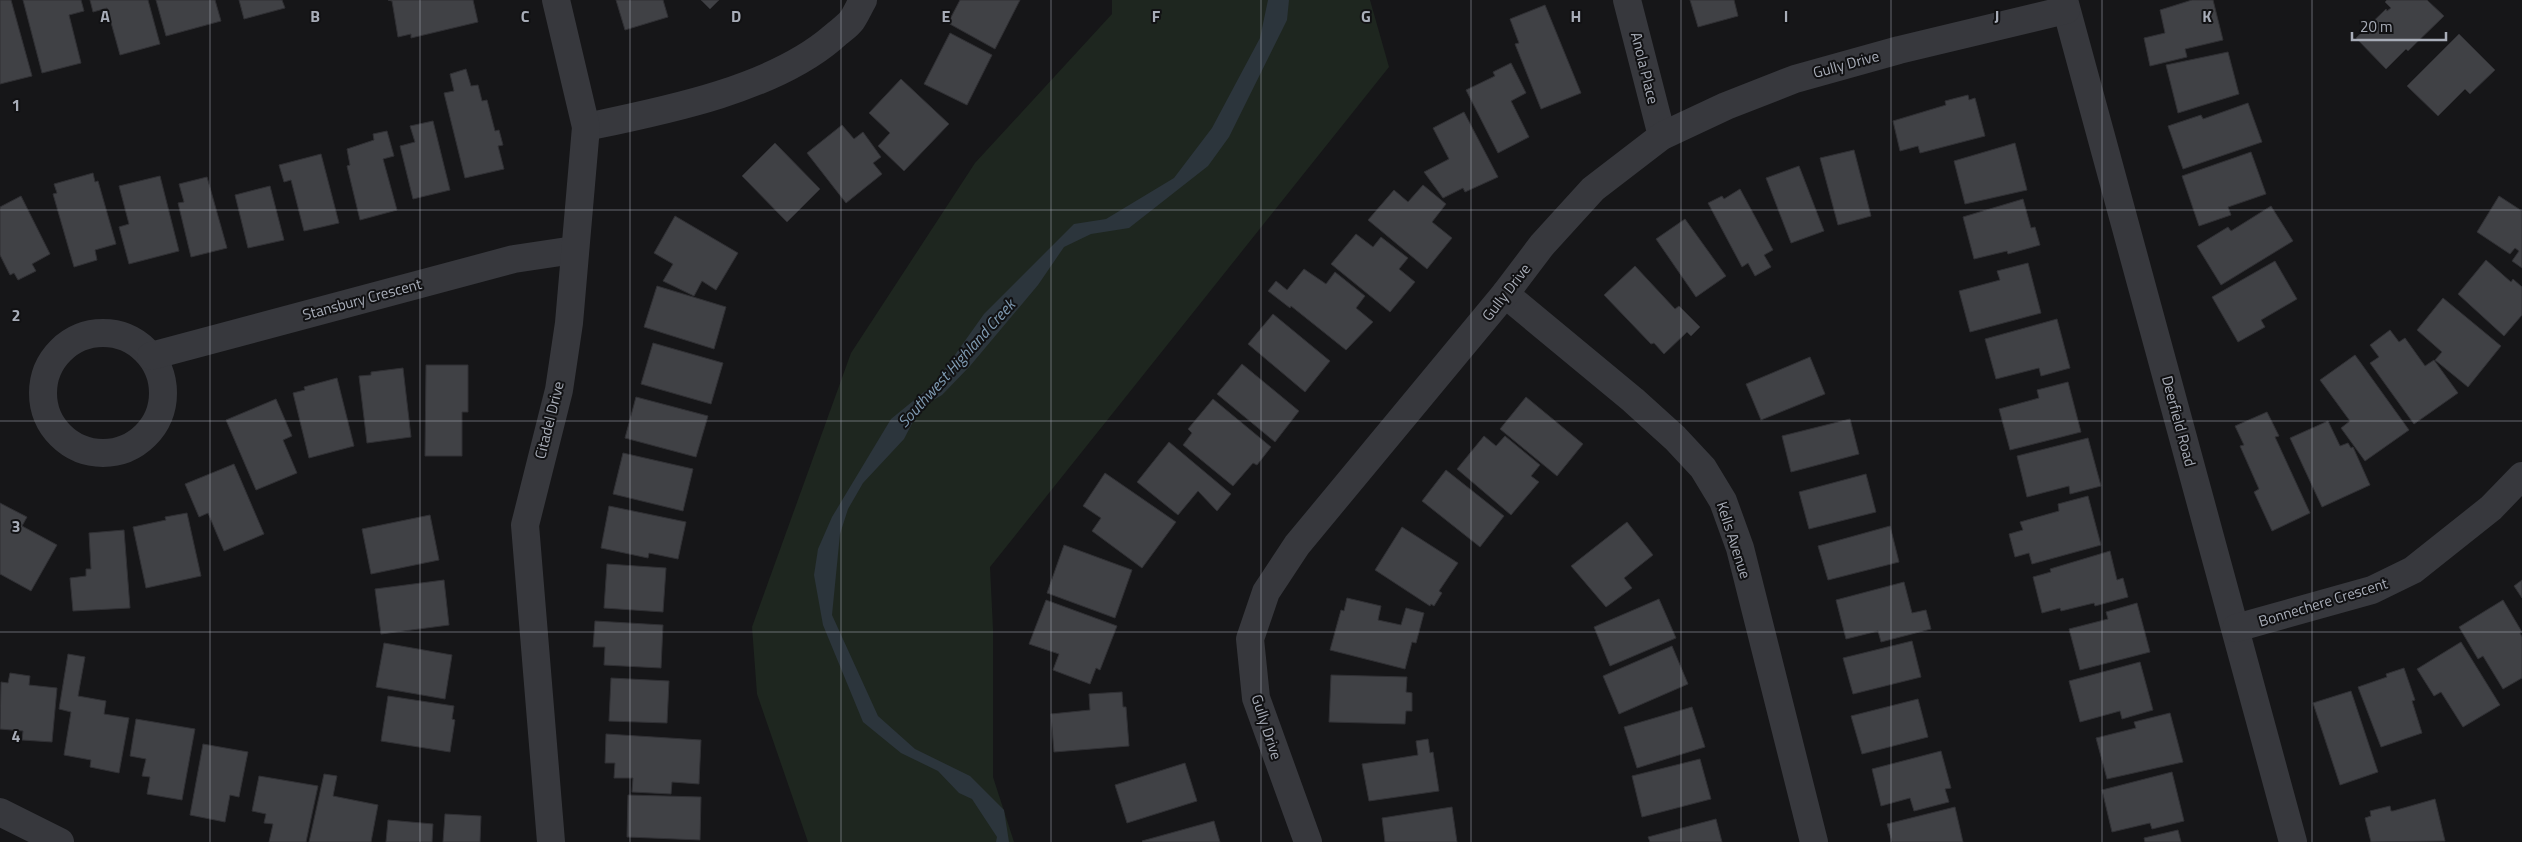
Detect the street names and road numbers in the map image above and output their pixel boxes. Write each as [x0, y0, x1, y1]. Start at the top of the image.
street label: Anola Place [1625, 30, 1665, 106]
street label: Gully Drive [1810, 44, 1882, 84]
street label: Gully Drive [1476, 258, 1536, 326]
street label: Stansbury Crescent [300, 272, 425, 326]
street label: Deerfield Road [2156, 373, 2202, 469]
street label: Citadel Drive [528, 379, 570, 461]
street label: Kells Avenue [1711, 498, 1757, 582]
street label: Bonnechere Crescent [2256, 571, 2391, 633]
street label: Gully Drive [1246, 691, 1288, 763]

